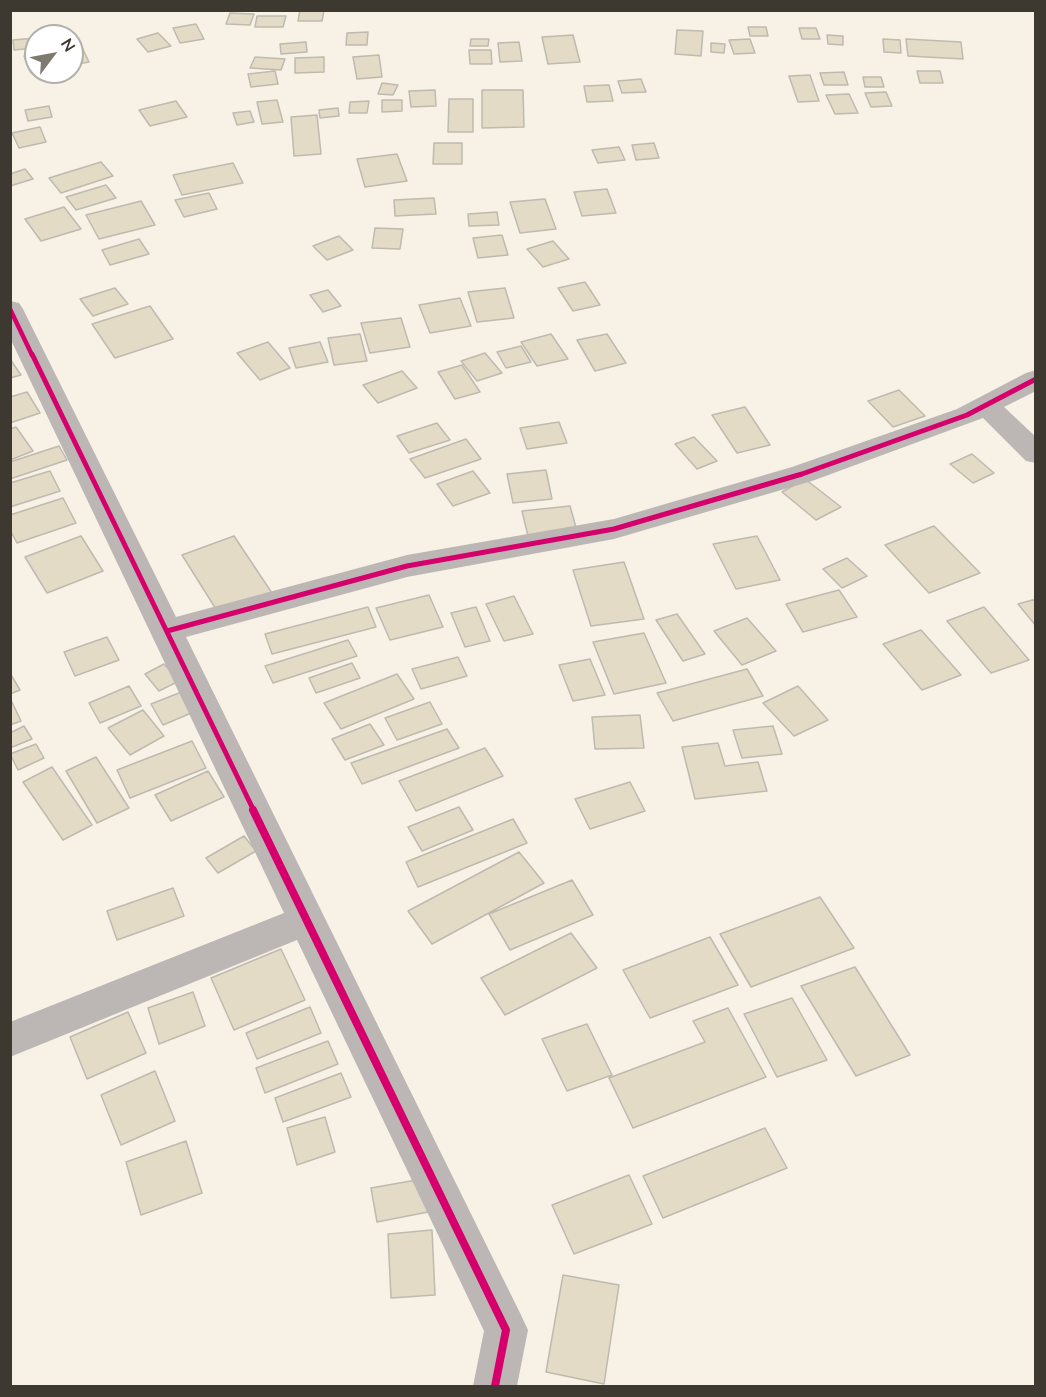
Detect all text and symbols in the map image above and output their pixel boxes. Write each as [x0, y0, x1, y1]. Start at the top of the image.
north arrow [24, 24, 84, 84]
text: N [55, 35, 80, 56]

